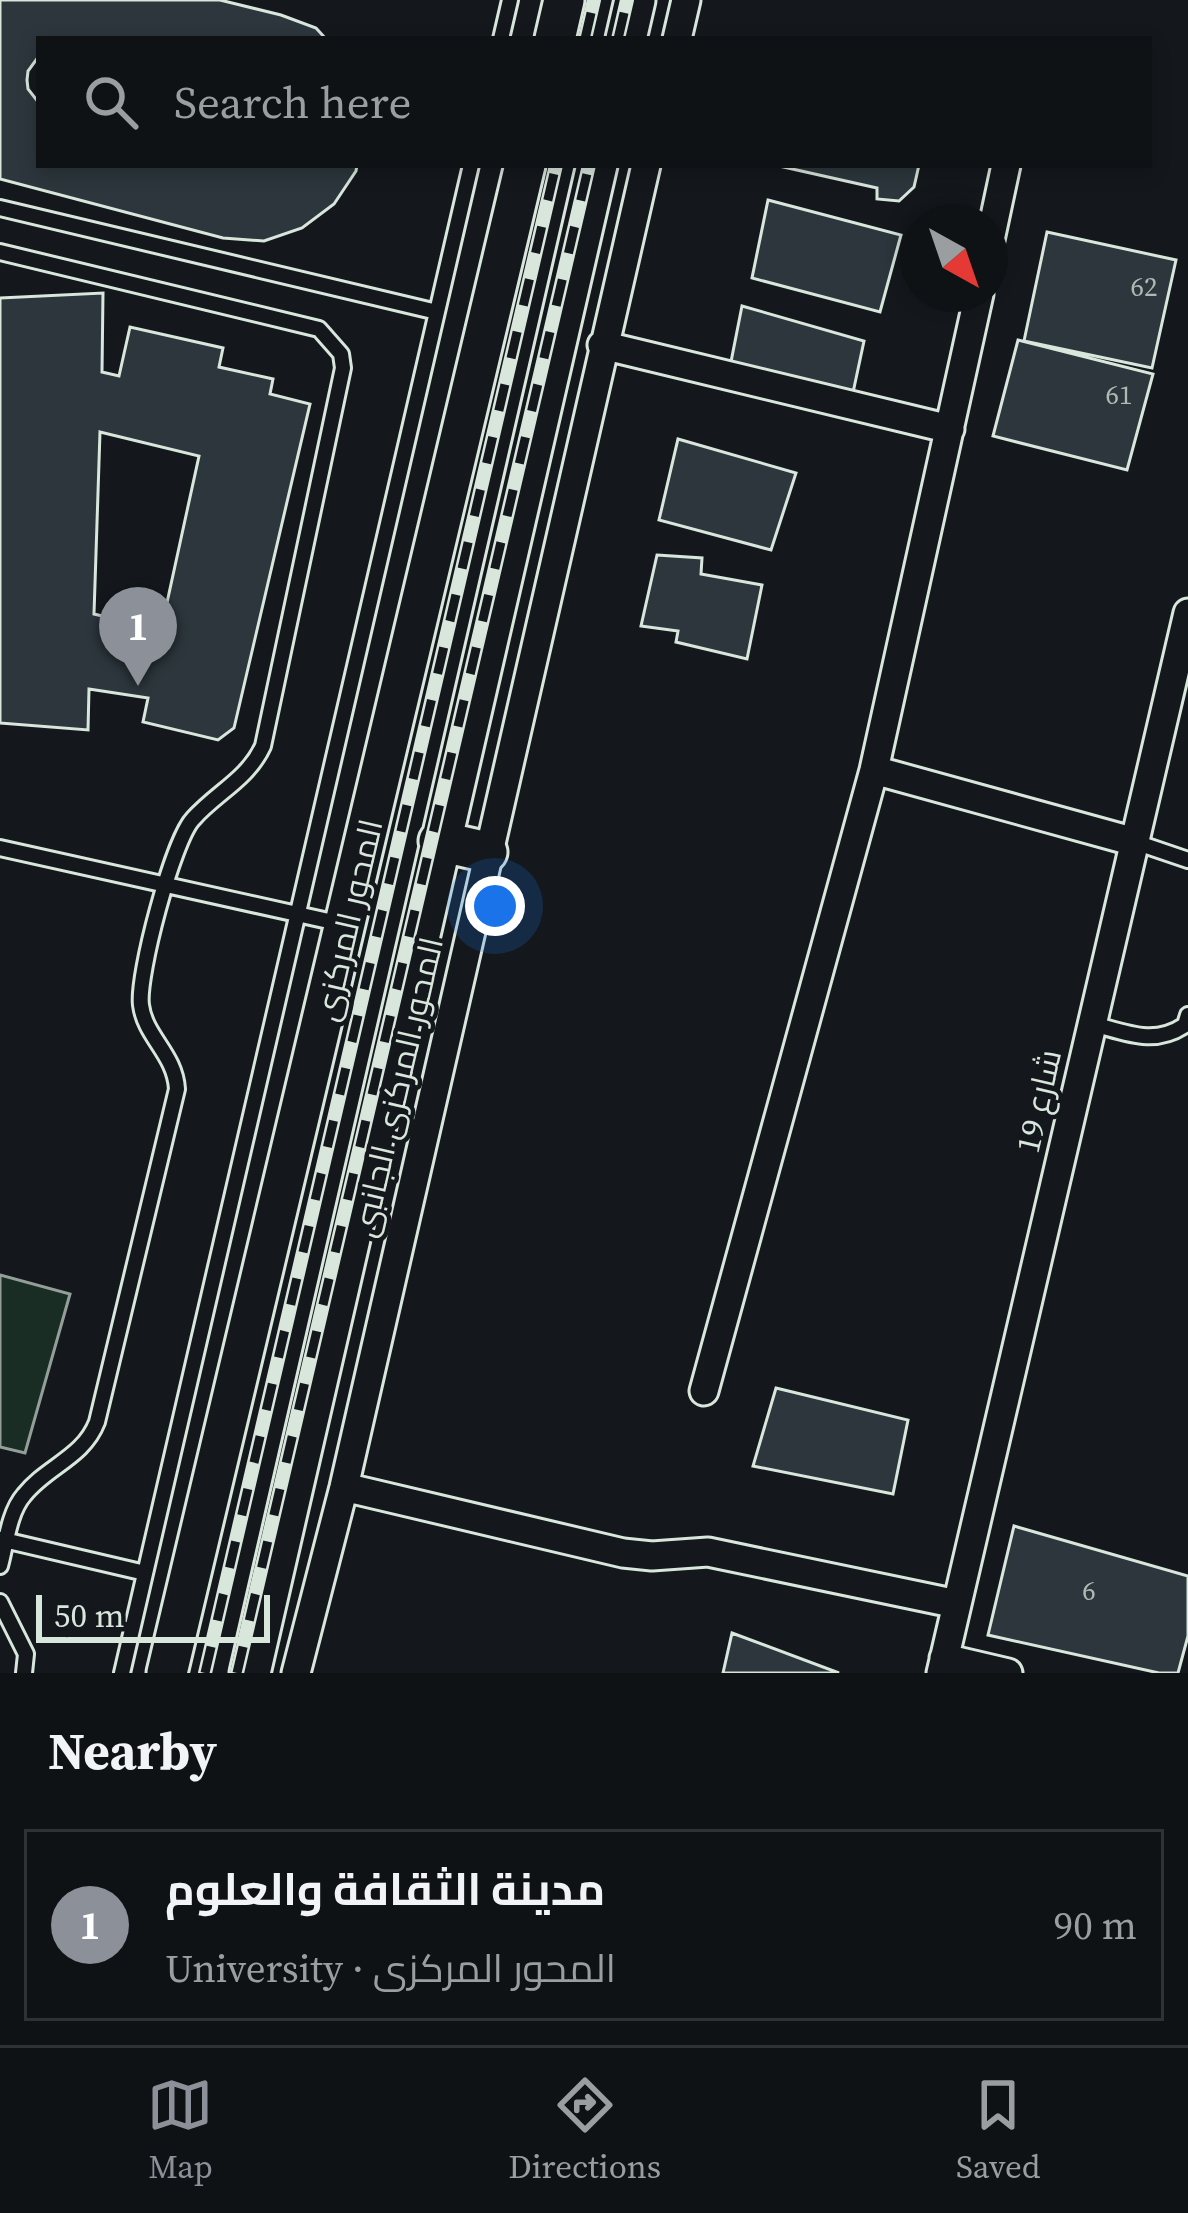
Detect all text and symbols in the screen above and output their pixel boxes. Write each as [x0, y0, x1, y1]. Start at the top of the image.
search box [36, 36, 1152, 168]
icon: search [78, 69, 144, 135]
text: Search here [174, 71, 411, 133]
north arrow [900, 204, 1008, 312]
house number: 62 [1131, 268, 1158, 305]
house number: 61 [1106, 376, 1133, 413]
pin: 1 [99, 587, 177, 686]
street label: المحور المركزى [303, 815, 394, 1025]
your location [465, 876, 525, 936]
street label: المحور المركزى الجانبى [341, 933, 454, 1242]
street label: شارع 19 [1005, 1045, 1072, 1157]
house number: 6 [1082, 1572, 1096, 1609]
scale bar [36, 1589, 270, 1642]
text: 50 m [54, 1593, 124, 1638]
text: Nearby [48, 1716, 217, 1786]
text: مدينة الثقافة والعلوم [165, 1858, 605, 1920]
text: 1 [79, 1899, 101, 1952]
text: 90 m [1054, 1899, 1137, 1952]
text: University · المحور المركزى [165, 1942, 616, 1995]
tab: Map [147, 2072, 213, 2189]
tab: Directions [508, 2072, 661, 2189]
tab: Saved [956, 2072, 1041, 2189]

